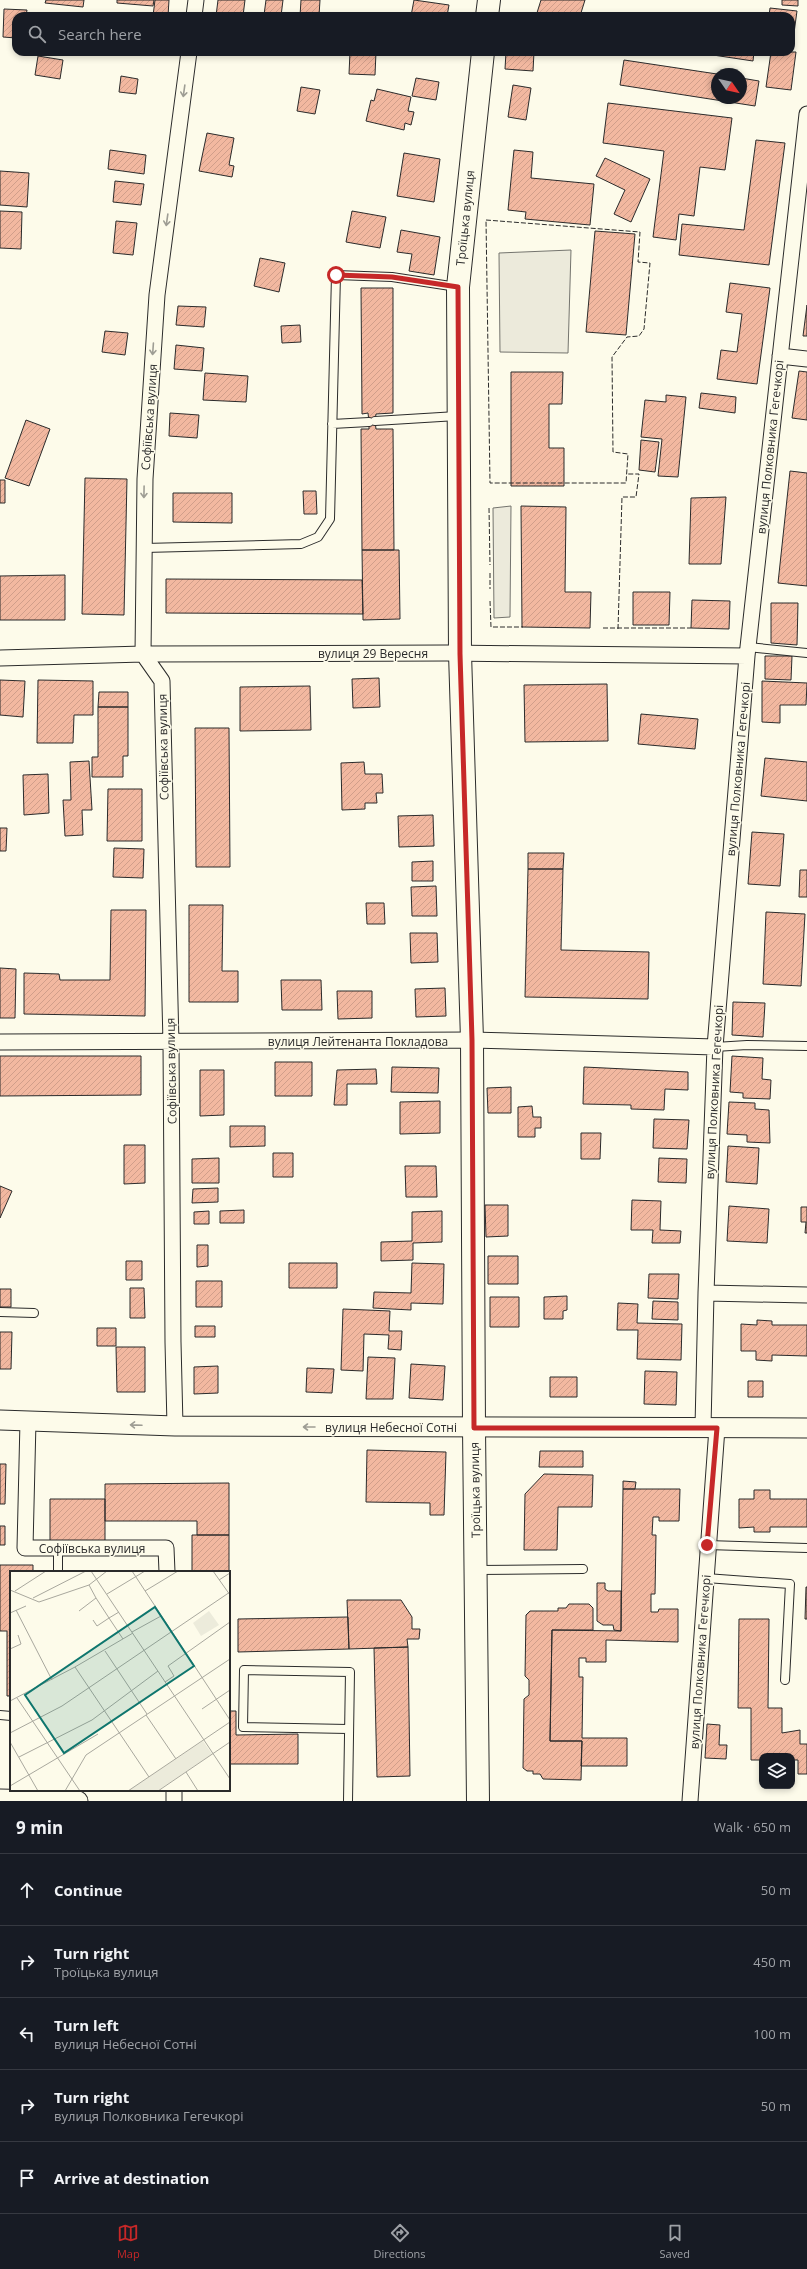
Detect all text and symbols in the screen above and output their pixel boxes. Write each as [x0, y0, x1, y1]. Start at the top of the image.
search box [12, 12, 795, 56]
icon: search [26, 23, 48, 45]
text: Search here [58, 24, 142, 44]
north arrow [711, 68, 747, 104]
one-way arrow [180, 84, 188, 97]
street label: Троїцька вулиця [452, 169, 478, 267]
one-way arrow [163, 213, 171, 226]
route start [327, 266, 345, 284]
one-way arrow [150, 342, 157, 355]
street label: вулиця Полковника Гегечкорі [752, 359, 788, 535]
street label: Софіївська вулиця [137, 363, 161, 471]
one-way arrow [141, 485, 148, 498]
street label: вулиця 29 Вересня [318, 645, 428, 662]
street label: вулиця Полковника Гегечкорі [722, 681, 754, 857]
street label: Софіївська вулиця [154, 694, 172, 800]
street label: вулиця Полковника Гегечкорі [701, 1004, 727, 1180]
street label: Софіївська вулиця [162, 1018, 180, 1124]
street label: вулиця Лейтенанта Покладова [268, 1033, 448, 1050]
street label: вулиця Небесної Сотні [325, 1419, 457, 1436]
one-way arrow [130, 1421, 143, 1429]
one-way arrow [303, 1423, 316, 1431]
street label: Троїцька вулиця [466, 1442, 484, 1538]
route end [698, 1536, 716, 1554]
street label: Софіївська вулиця [39, 1540, 145, 1557]
inset map [10, 1571, 230, 1791]
street label: вулиця Полковника Гегечкорі [685, 1574, 715, 1750]
map controls [759, 1753, 795, 1789]
button: layers [759, 1753, 795, 1789]
text: 9 min [16, 1816, 63, 1839]
text: Walk · 650 m [714, 1818, 791, 1836]
icon: ahead [16, 1879, 38, 1901]
text: Continue [54, 1880, 122, 1900]
text: 50 m [761, 1881, 791, 1899]
text: Turn right [54, 1943, 129, 1963]
icon: right [16, 1951, 38, 1973]
text: 450 m [753, 1953, 791, 1971]
text: Троїцька вулиця [54, 1963, 158, 1981]
text: Turn left [54, 2015, 119, 2035]
icon: left [16, 2023, 38, 2045]
text: 100 m [753, 2025, 791, 2043]
text: вулиця Небесної Сотні [54, 2035, 197, 2053]
text: Turn right [54, 2087, 129, 2107]
icon: right [16, 2095, 38, 2117]
text: 50 m [761, 2097, 791, 2115]
text: вулиця Полковника Гегечкорі [54, 2107, 244, 2125]
icon: arrive [16, 2167, 38, 2189]
text: Arrive at destination [54, 2168, 209, 2188]
tab: Map [117, 2222, 140, 2261]
tab: Directions [374, 2222, 426, 2261]
tab: Saved [659, 2222, 690, 2261]

